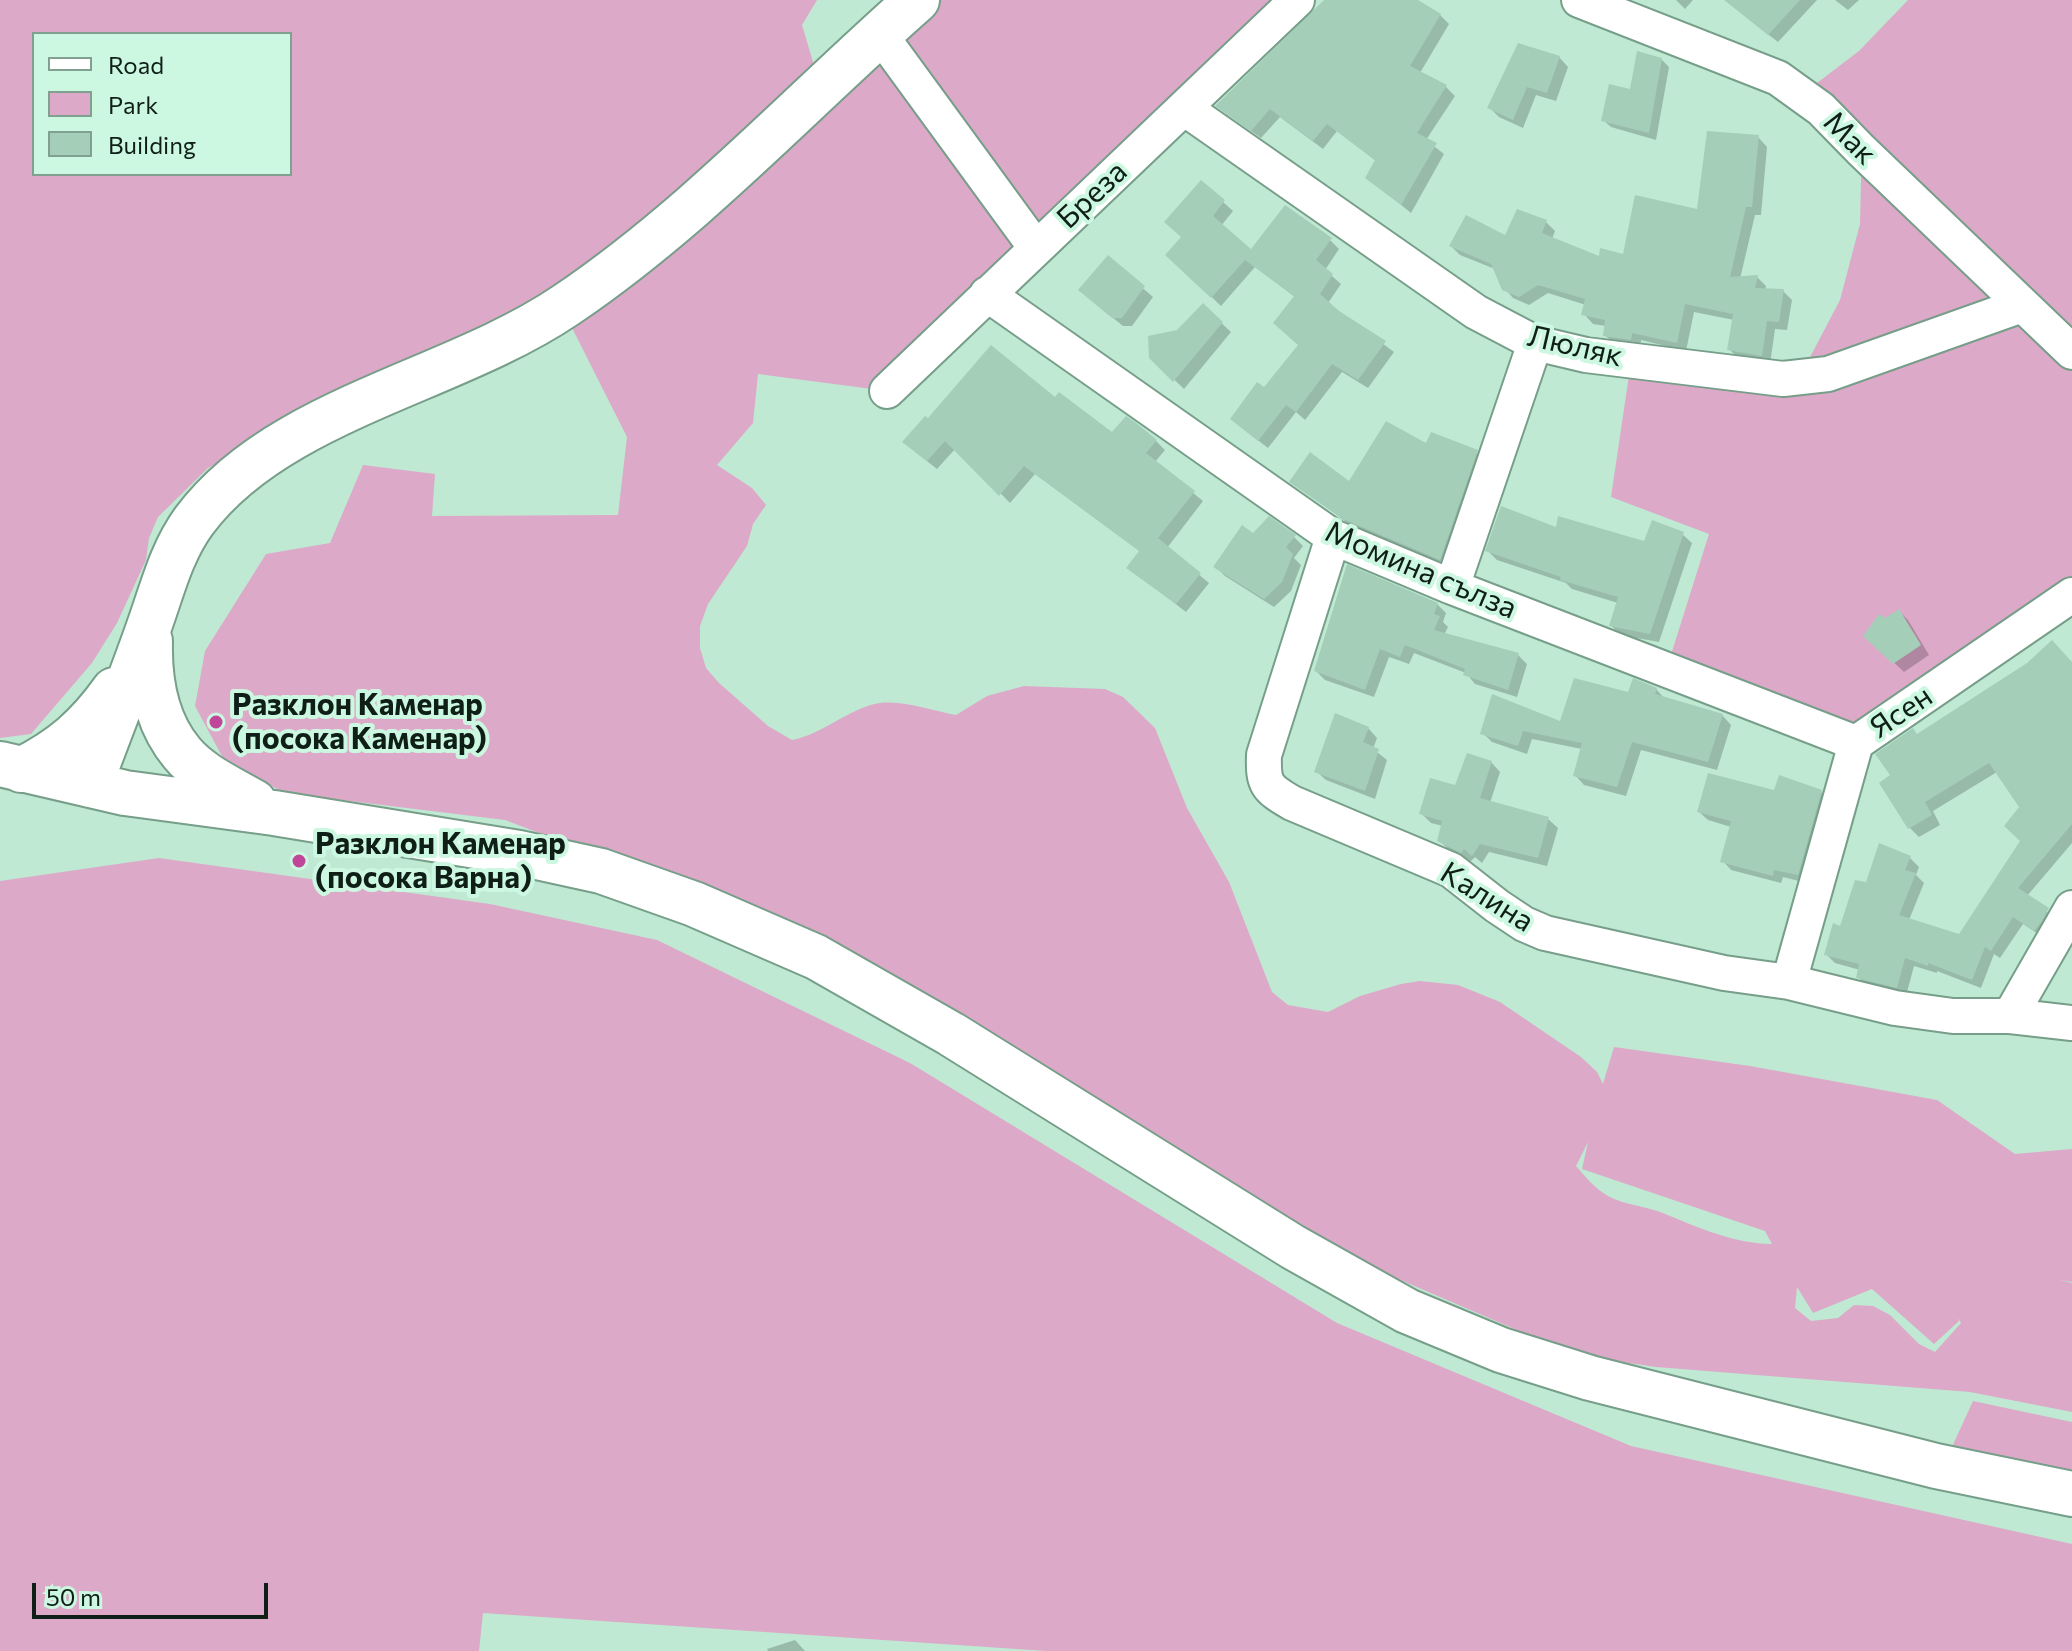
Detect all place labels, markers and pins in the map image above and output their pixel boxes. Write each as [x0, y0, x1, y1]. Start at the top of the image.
place label: Разклон Каменар (посока Каменар) [232, 687, 487, 758]
marker: Разклон Каменар (посока Каменар) [207, 713, 225, 731]
place label: Разклон Каменар (посока Варна) [315, 826, 566, 896]
marker: Разклон Каменар (посока Варна) [290, 852, 308, 870]

